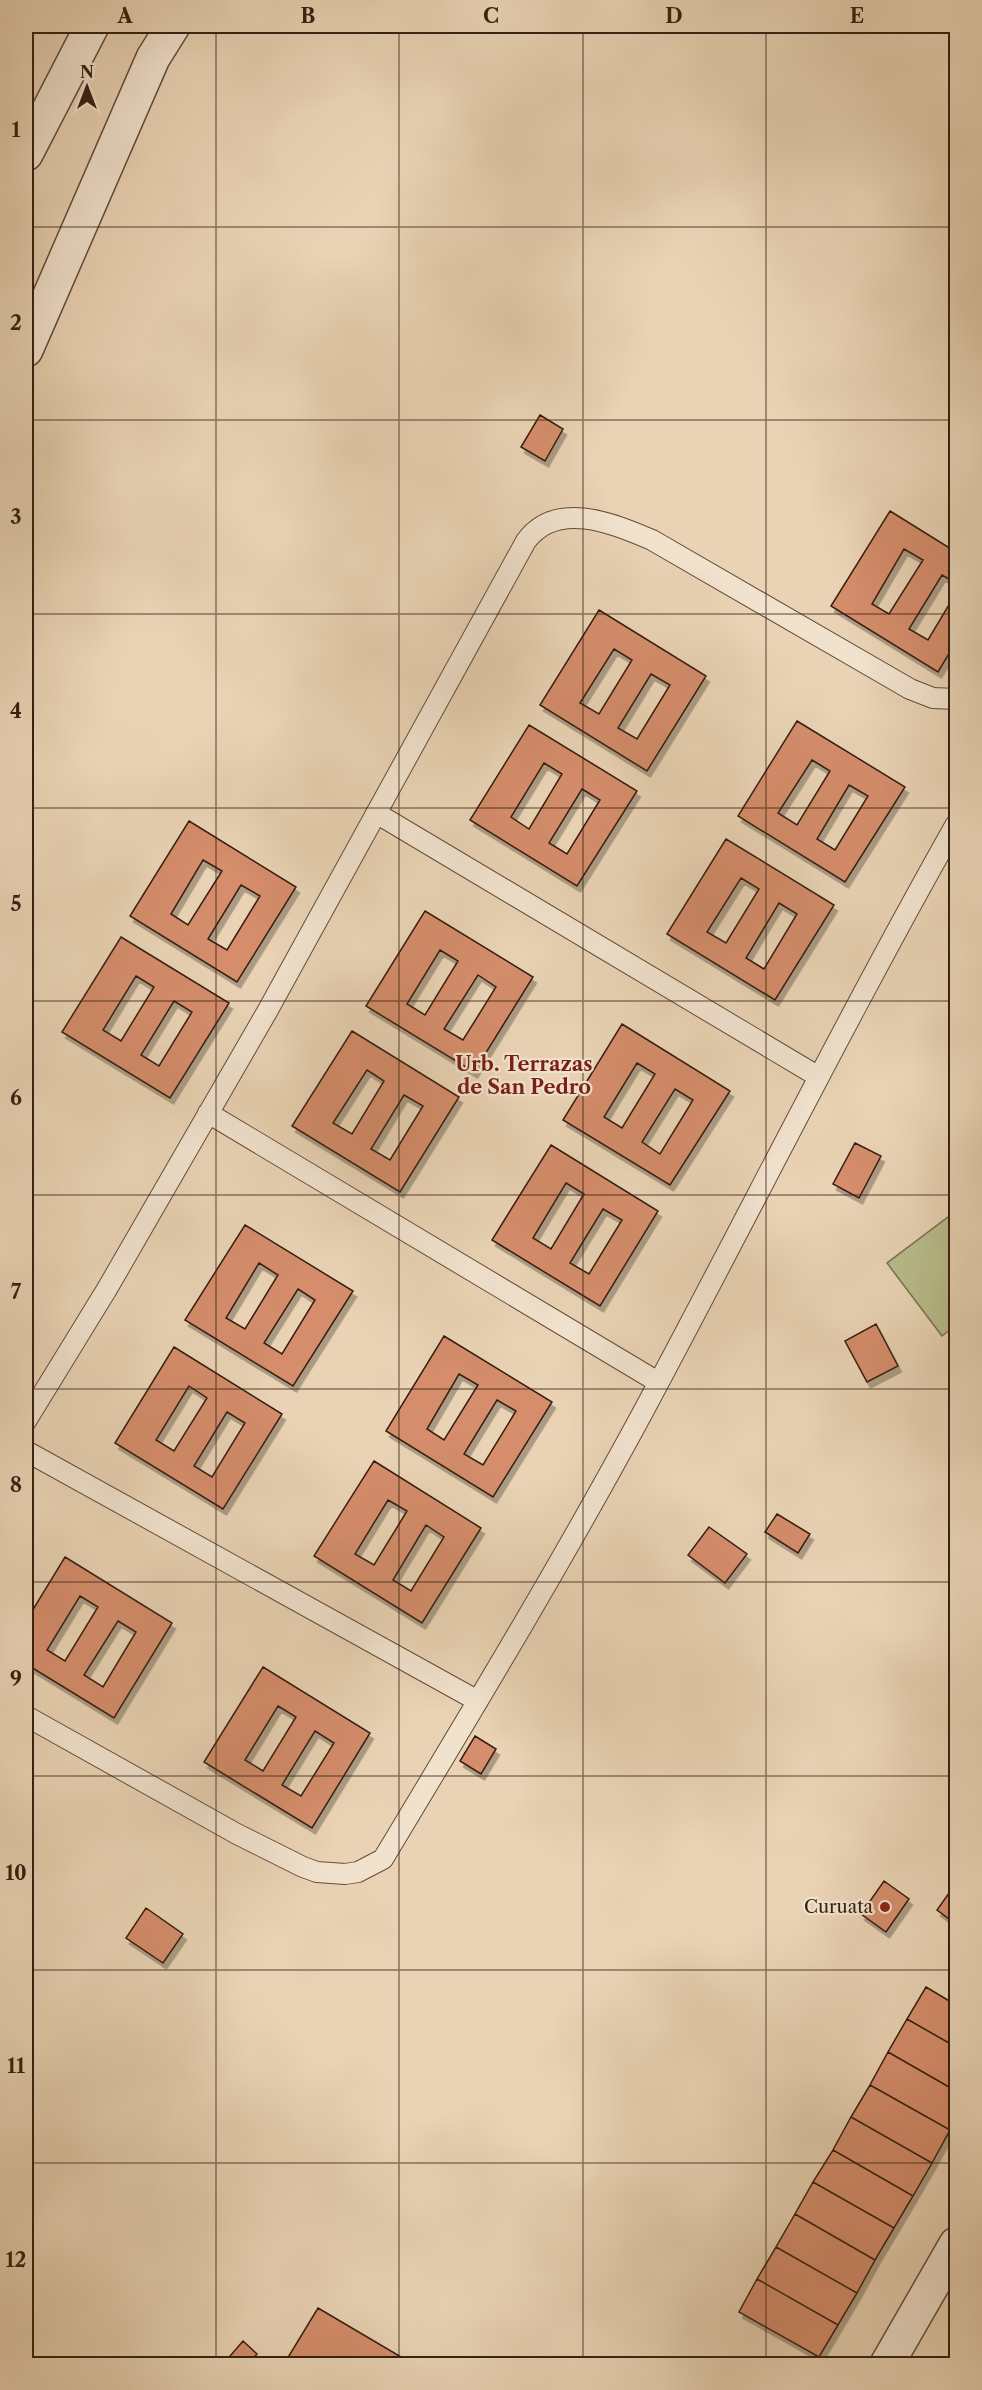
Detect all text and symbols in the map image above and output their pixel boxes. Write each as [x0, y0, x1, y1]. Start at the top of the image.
text: A [116, 4, 133, 28]
text: B [301, 4, 316, 28]
text: C [483, 4, 499, 28]
text: D [665, 4, 683, 28]
text: E [850, 4, 864, 28]
north arrow [57, 57, 117, 117]
text: N [80, 62, 94, 82]
text: 1 [12, 118, 21, 142]
text: 2 [10, 311, 22, 335]
text: 3 [10, 505, 22, 529]
text: 4 [10, 699, 22, 723]
text: 5 [10, 892, 22, 916]
district label: Urb. Terrazas de San Pedro [455, 1052, 593, 1099]
text: 6 [10, 1086, 22, 1110]
text: 7 [11, 1280, 22, 1304]
text: 8 [10, 1473, 22, 1497]
text: 9 [10, 1667, 22, 1691]
text: 10 [5, 1861, 27, 1885]
place label: Curuata [804, 1896, 873, 1918]
marker: Curuata [878, 1900, 892, 1914]
text: 11 [7, 2054, 25, 2078]
text: 12 [6, 2248, 26, 2272]

